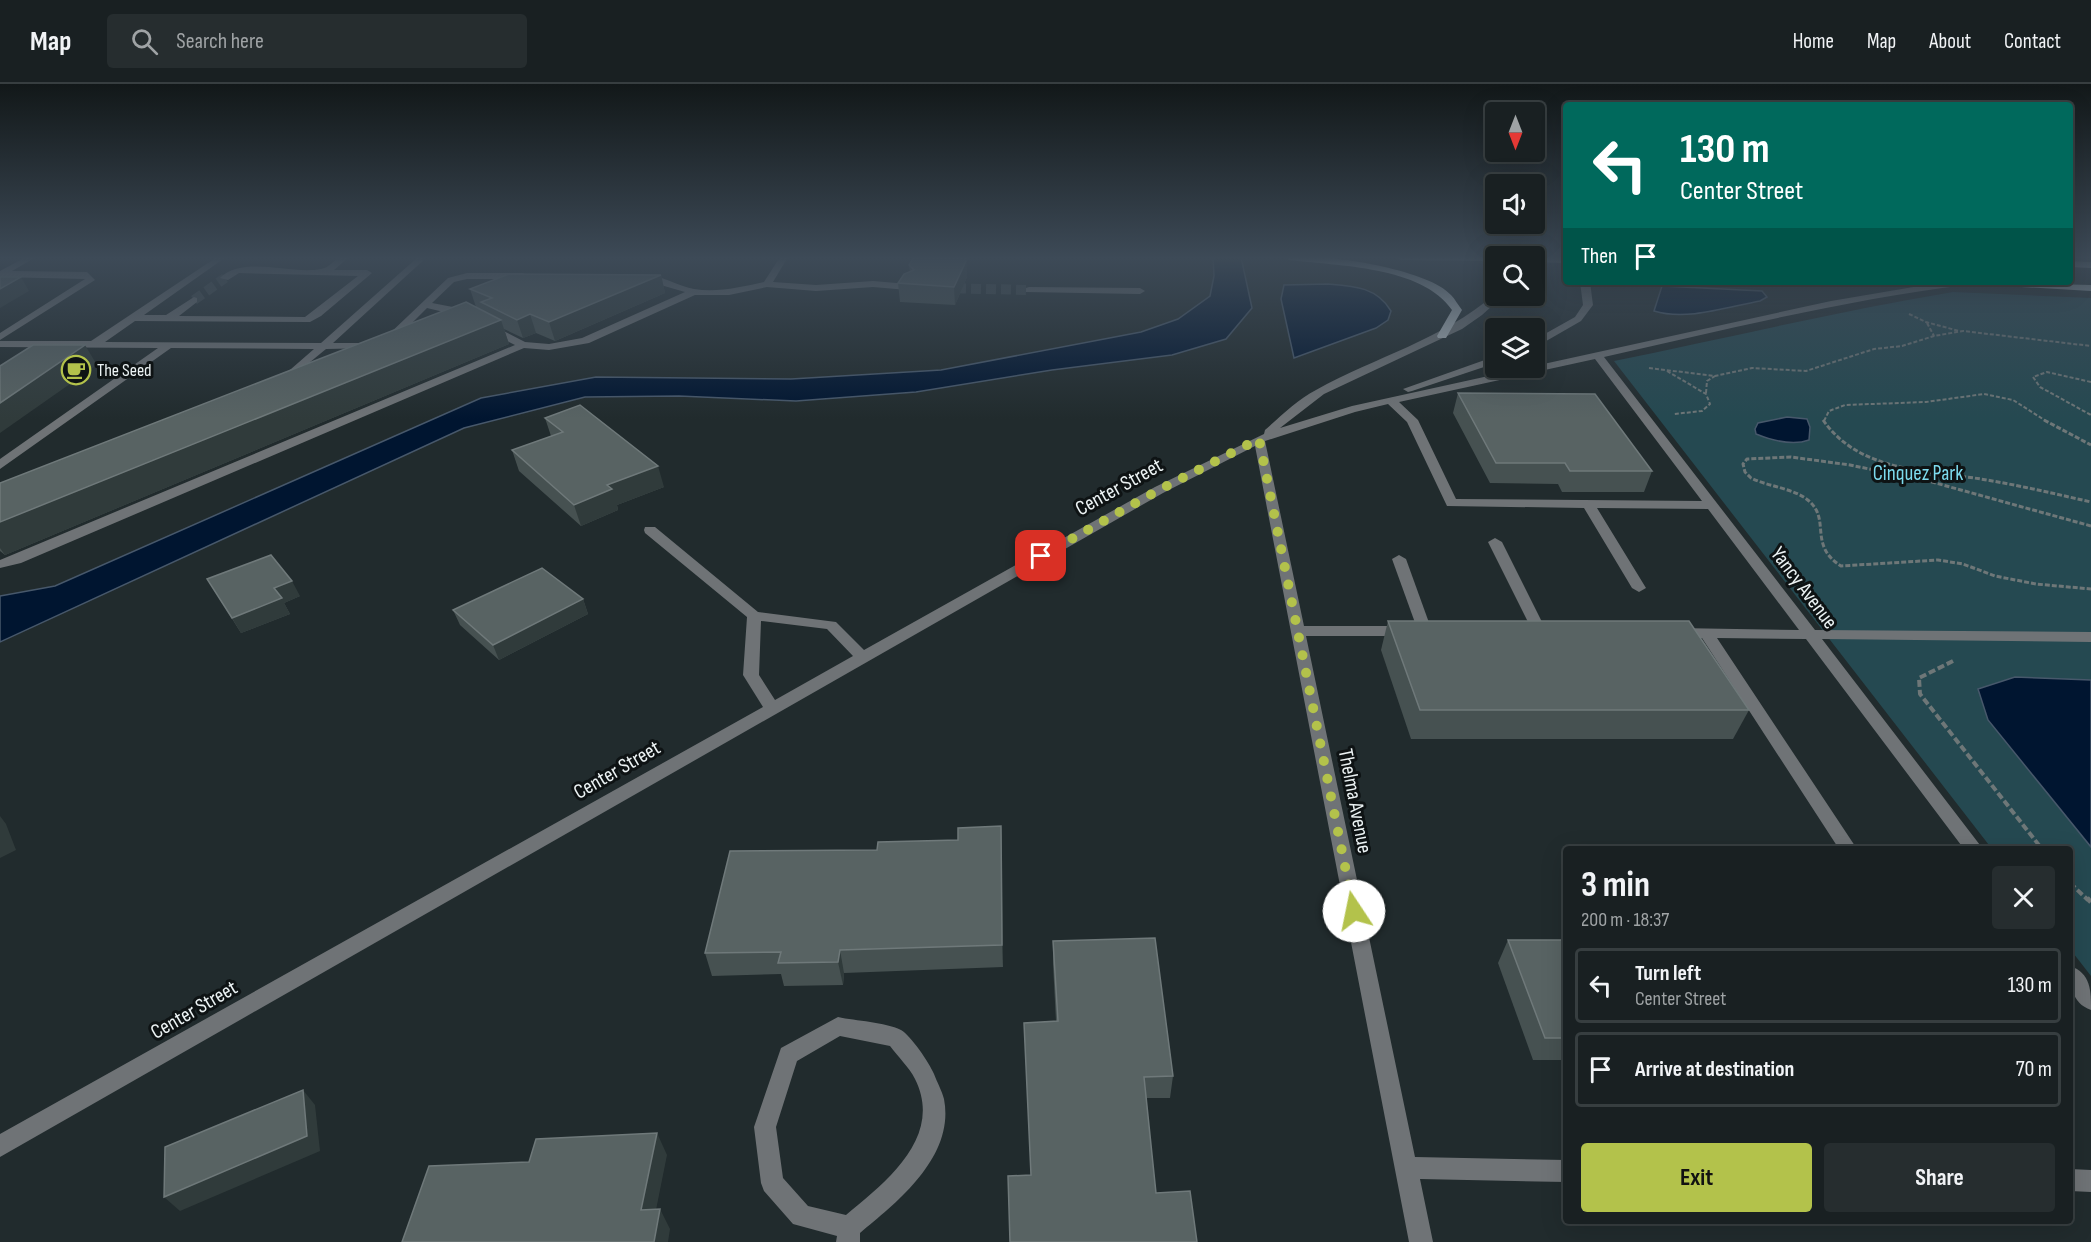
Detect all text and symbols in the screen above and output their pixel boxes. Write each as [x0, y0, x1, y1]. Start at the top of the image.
search box [107, 14, 527, 68]
text: Map [30, 25, 71, 58]
icon: search [128, 25, 161, 58]
text: Search here [176, 28, 264, 55]
text: Home [1793, 29, 1834, 54]
text: Map [1867, 29, 1896, 54]
text: About [1929, 29, 1971, 54]
text: Contact [2004, 29, 2061, 54]
north arrow [1485, 102, 1545, 162]
map controls [1485, 102, 1545, 378]
text: 130 m [1680, 124, 1770, 175]
icon: left [1581, 126, 1659, 204]
button: sound [1485, 174, 1545, 234]
text: Center Street [1680, 175, 1803, 207]
icon: arrive [1629, 240, 1662, 273]
text: Then [1581, 243, 1617, 270]
button: search [1485, 246, 1545, 306]
button: layers [1485, 318, 1545, 378]
cafe icon: The Seed [60, 354, 92, 386]
place label: The Seed [97, 360, 152, 381]
street label: Center Street [1071, 453, 1167, 521]
park label: Cinquez Park [1873, 461, 1963, 486]
pin [1015, 530, 1066, 581]
icon: arrive [1024, 539, 1057, 572]
street label: Yancy Avenue [1765, 542, 1843, 634]
street label: Center Street [569, 735, 665, 805]
street label: Thelma Avenue [1333, 747, 1377, 855]
text: 3 min [1581, 864, 1650, 907]
button: close [1992, 866, 2055, 929]
position arrow [1322, 879, 1386, 943]
text: 200 m · 18:37 [1581, 908, 1669, 932]
text: Turn left [1635, 960, 1701, 987]
icon: left [1584, 969, 1617, 1002]
text: 130 m [2008, 972, 2052, 999]
street label: Center Street [146, 975, 242, 1045]
text: Center Street [1635, 987, 1726, 1011]
icon: arrive [1584, 1053, 1617, 1086]
text: Arrive at destination [1635, 1056, 1794, 1083]
text: 70 m [2016, 1056, 2052, 1083]
button: Exit [1581, 1143, 1812, 1212]
button: Share [1824, 1143, 2055, 1212]

